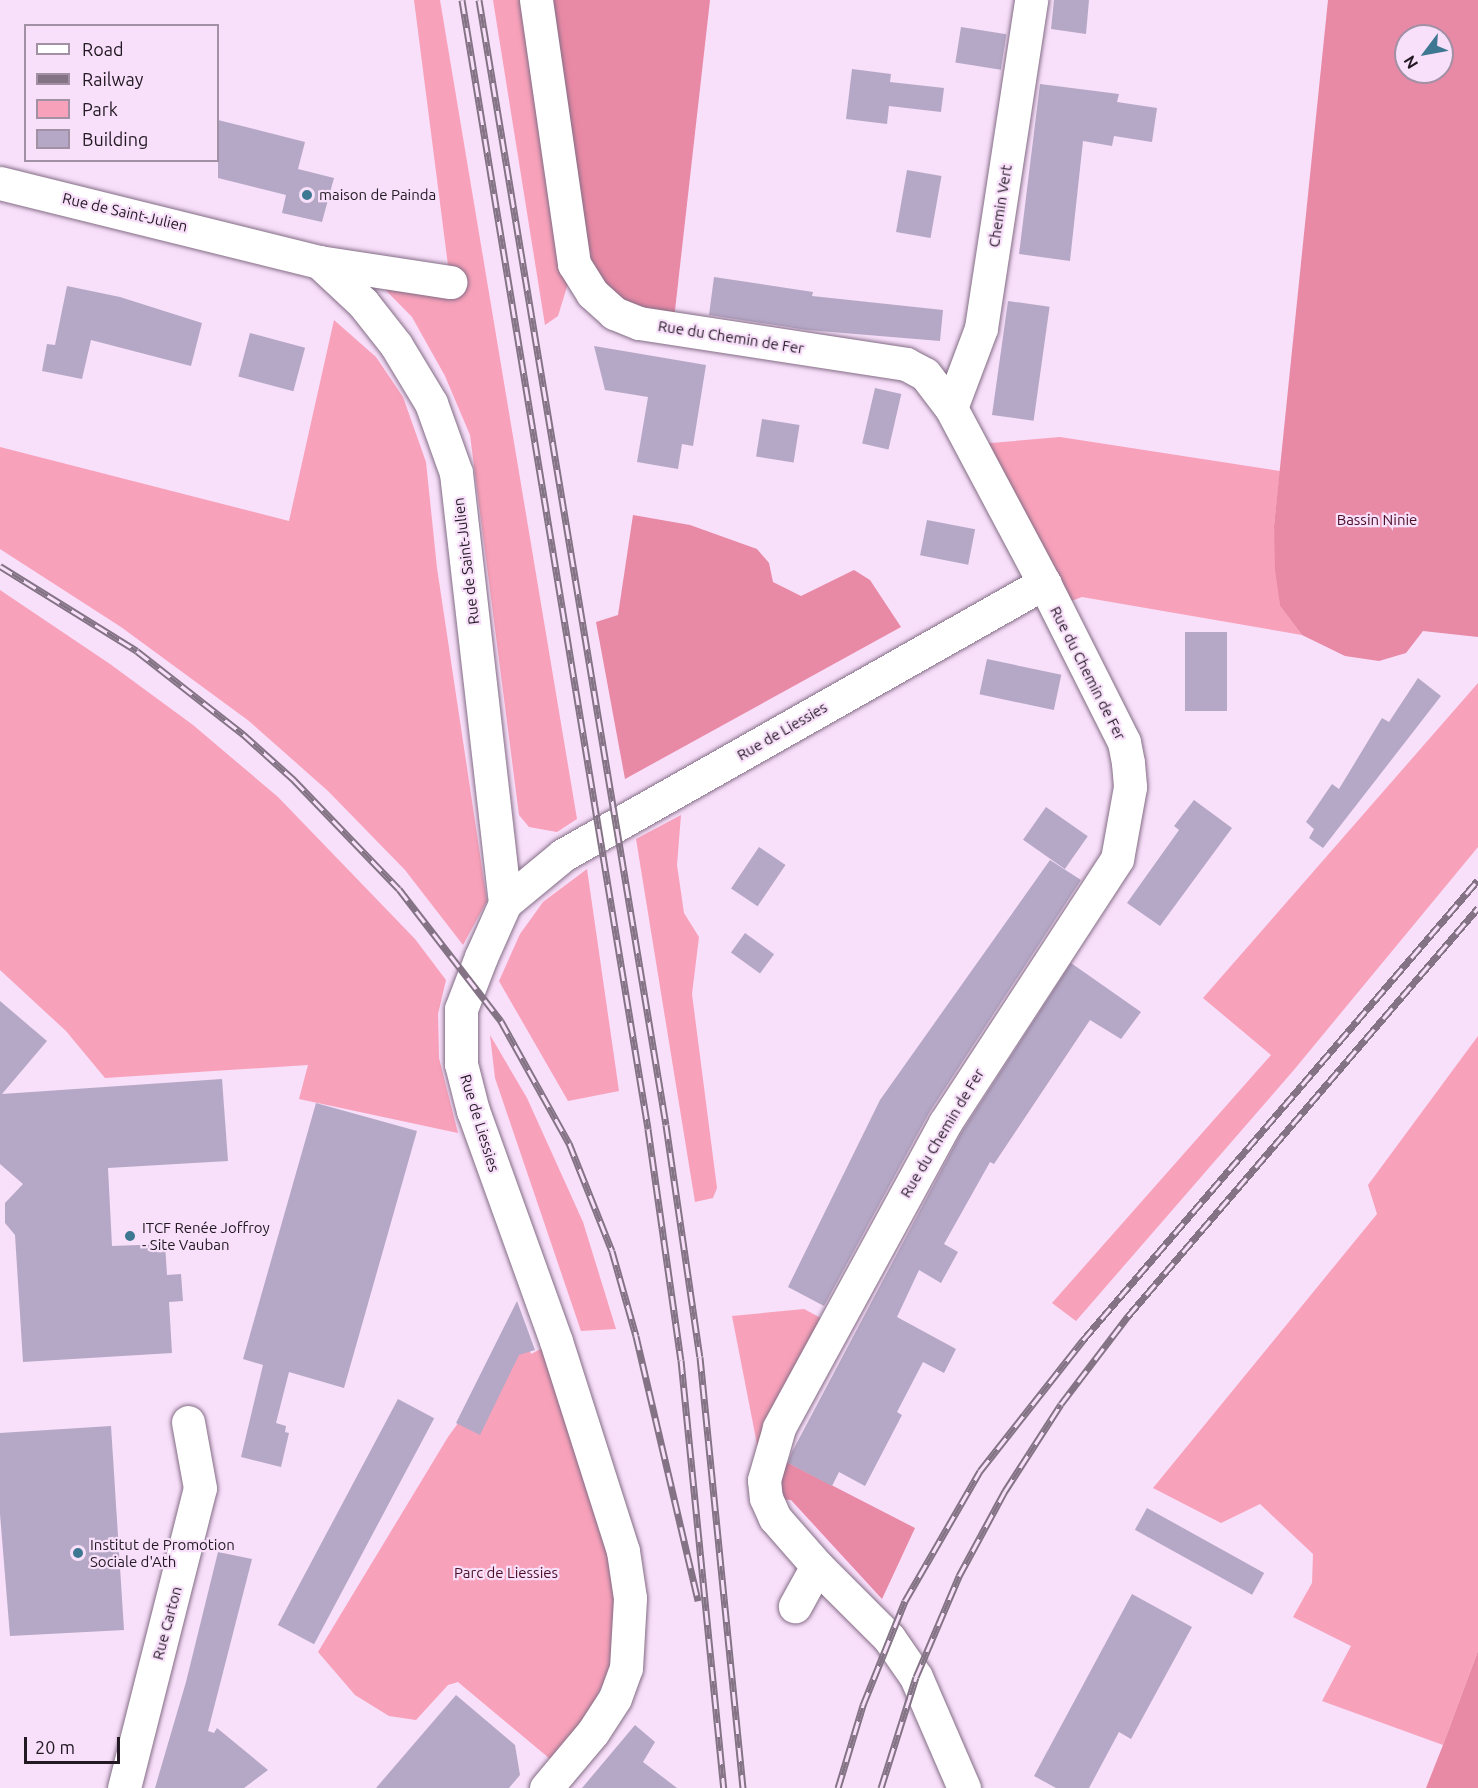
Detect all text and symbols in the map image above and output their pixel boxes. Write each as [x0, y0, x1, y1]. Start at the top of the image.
legend [24, 24, 219, 162]
north arrow [1394, 24, 1454, 84]
text: Road [82, 39, 124, 59]
text: N [1400, 53, 1421, 72]
text: Railway [82, 69, 143, 89]
text: Park [82, 99, 118, 119]
text: Building [82, 129, 148, 149]
street label: Chemin Vert [985, 163, 1015, 249]
place label: maison de Painda [319, 186, 436, 204]
marker: maison de Painda [300, 188, 314, 202]
street label: Rue de Saint-Julien [61, 189, 189, 235]
street label: Rue du Chemin de Fer [657, 317, 805, 357]
street label: Rue de Saint-Julien [449, 496, 483, 626]
park label: Bassin Ninie [1337, 511, 1417, 529]
street label: Rue du Chemin de Fer [1047, 603, 1129, 743]
street label: Rue de Liessies [734, 698, 830, 764]
street label: Rue du Chemin de Fer [896, 1065, 988, 1201]
street label: Rue de Liessies [457, 1072, 503, 1174]
place label: ITCF Renée Joffroy - Site Vauban [142, 1218, 270, 1253]
marker: ITCF Renée Joffroy - Site Vauban [123, 1229, 137, 1243]
place label: Institut de Promotion Sociale d'Ath [90, 1535, 235, 1570]
marker: Institut de Promotion Sociale d'Ath [71, 1546, 85, 1560]
park label: Parc de Liessies [454, 1564, 558, 1582]
street label: Rue Carton [149, 1584, 185, 1662]
scale bar [27, 1725, 123, 1763]
text: 20 m [35, 1737, 75, 1757]

